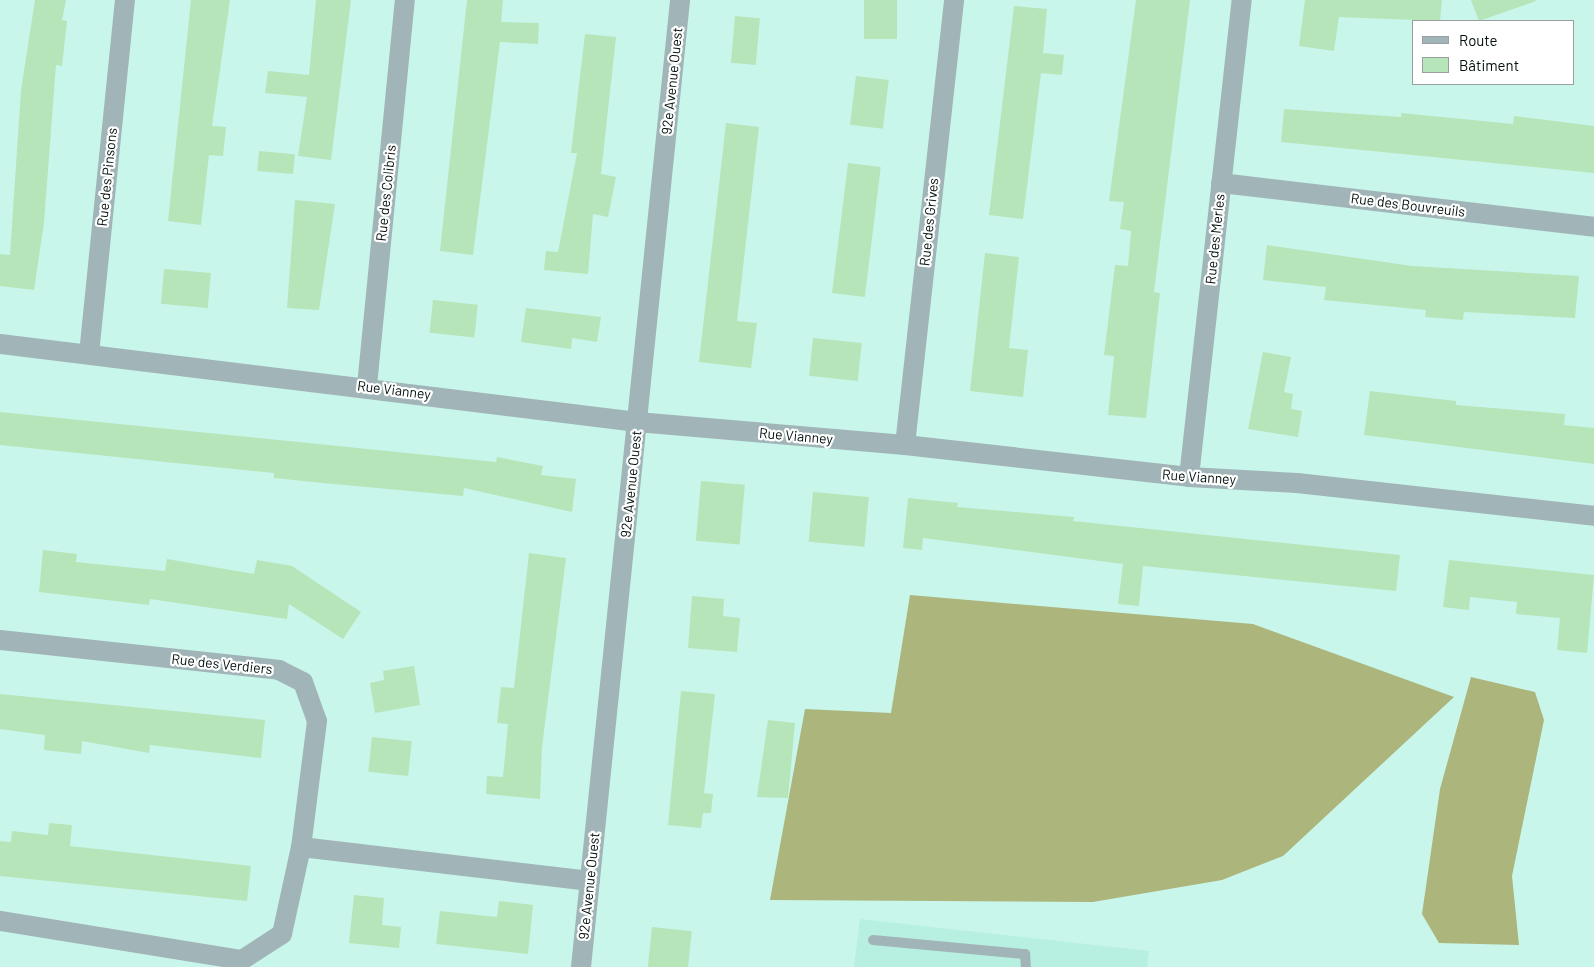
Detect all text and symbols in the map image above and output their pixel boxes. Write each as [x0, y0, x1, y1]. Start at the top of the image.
legend [1412, 20, 1574, 85]
street label: 92e Avenue Ouest [658, 27, 686, 135]
text: Route [1459, 31, 1498, 49]
text: Bâtiment [1459, 56, 1519, 74]
street label: Rue des Pinsons [93, 127, 121, 227]
street label: Rue des Colibris [373, 144, 399, 242]
street label: Rue des Grives [916, 177, 942, 267]
street label: Rue des Bouvreuils [1350, 190, 1466, 220]
street label: Rue des Merles [1202, 193, 1228, 285]
street label: Rue Vianney [356, 377, 432, 403]
street label: Rue Vianney [758, 424, 834, 448]
street label: 92e Avenue Ouest [617, 430, 645, 538]
street label: Rue Vianney [1161, 466, 1237, 488]
street label: Rue des Verdiers [171, 650, 273, 678]
street label: 92e Avenue Ouest [575, 832, 603, 940]

